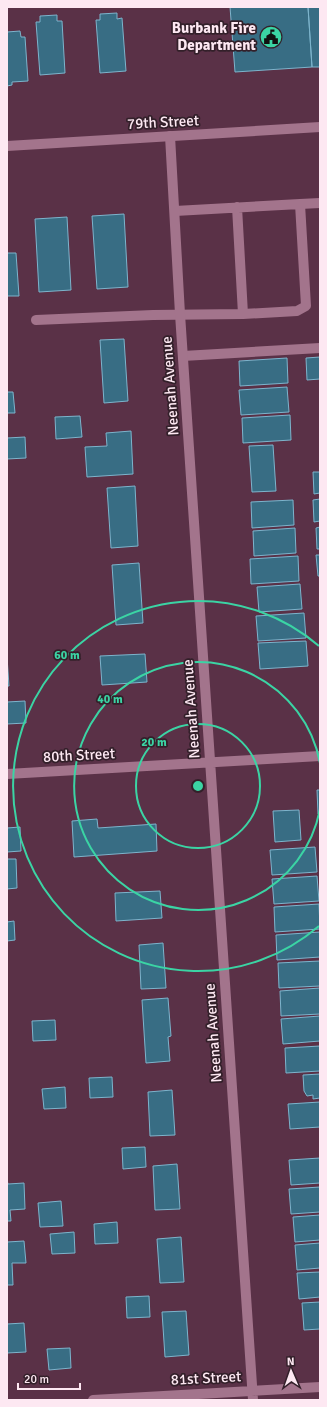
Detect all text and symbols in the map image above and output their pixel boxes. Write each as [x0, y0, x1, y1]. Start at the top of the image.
place label: Burbank Fire Department [172, 19, 256, 54]
public building icon: Burbank Fire Department [258, 24, 284, 50]
street label: 79th Street [127, 111, 199, 133]
street label: Neenah Avenue [158, 336, 182, 436]
text: 60 m [54, 648, 80, 663]
street label: Neenah Avenue [179, 659, 203, 759]
text: 40 m [97, 692, 123, 707]
text: 20 m [141, 735, 167, 750]
street label: 80th Street [43, 744, 115, 766]
centre of rings [191, 779, 205, 793]
street label: Neenah Avenue [201, 983, 225, 1083]
north arrow [271, 1351, 311, 1391]
text: N [287, 1355, 295, 1368]
scale bar [18, 1365, 80, 1391]
street label: 81st Street [170, 1367, 242, 1389]
text: 20 m [24, 1372, 49, 1387]

